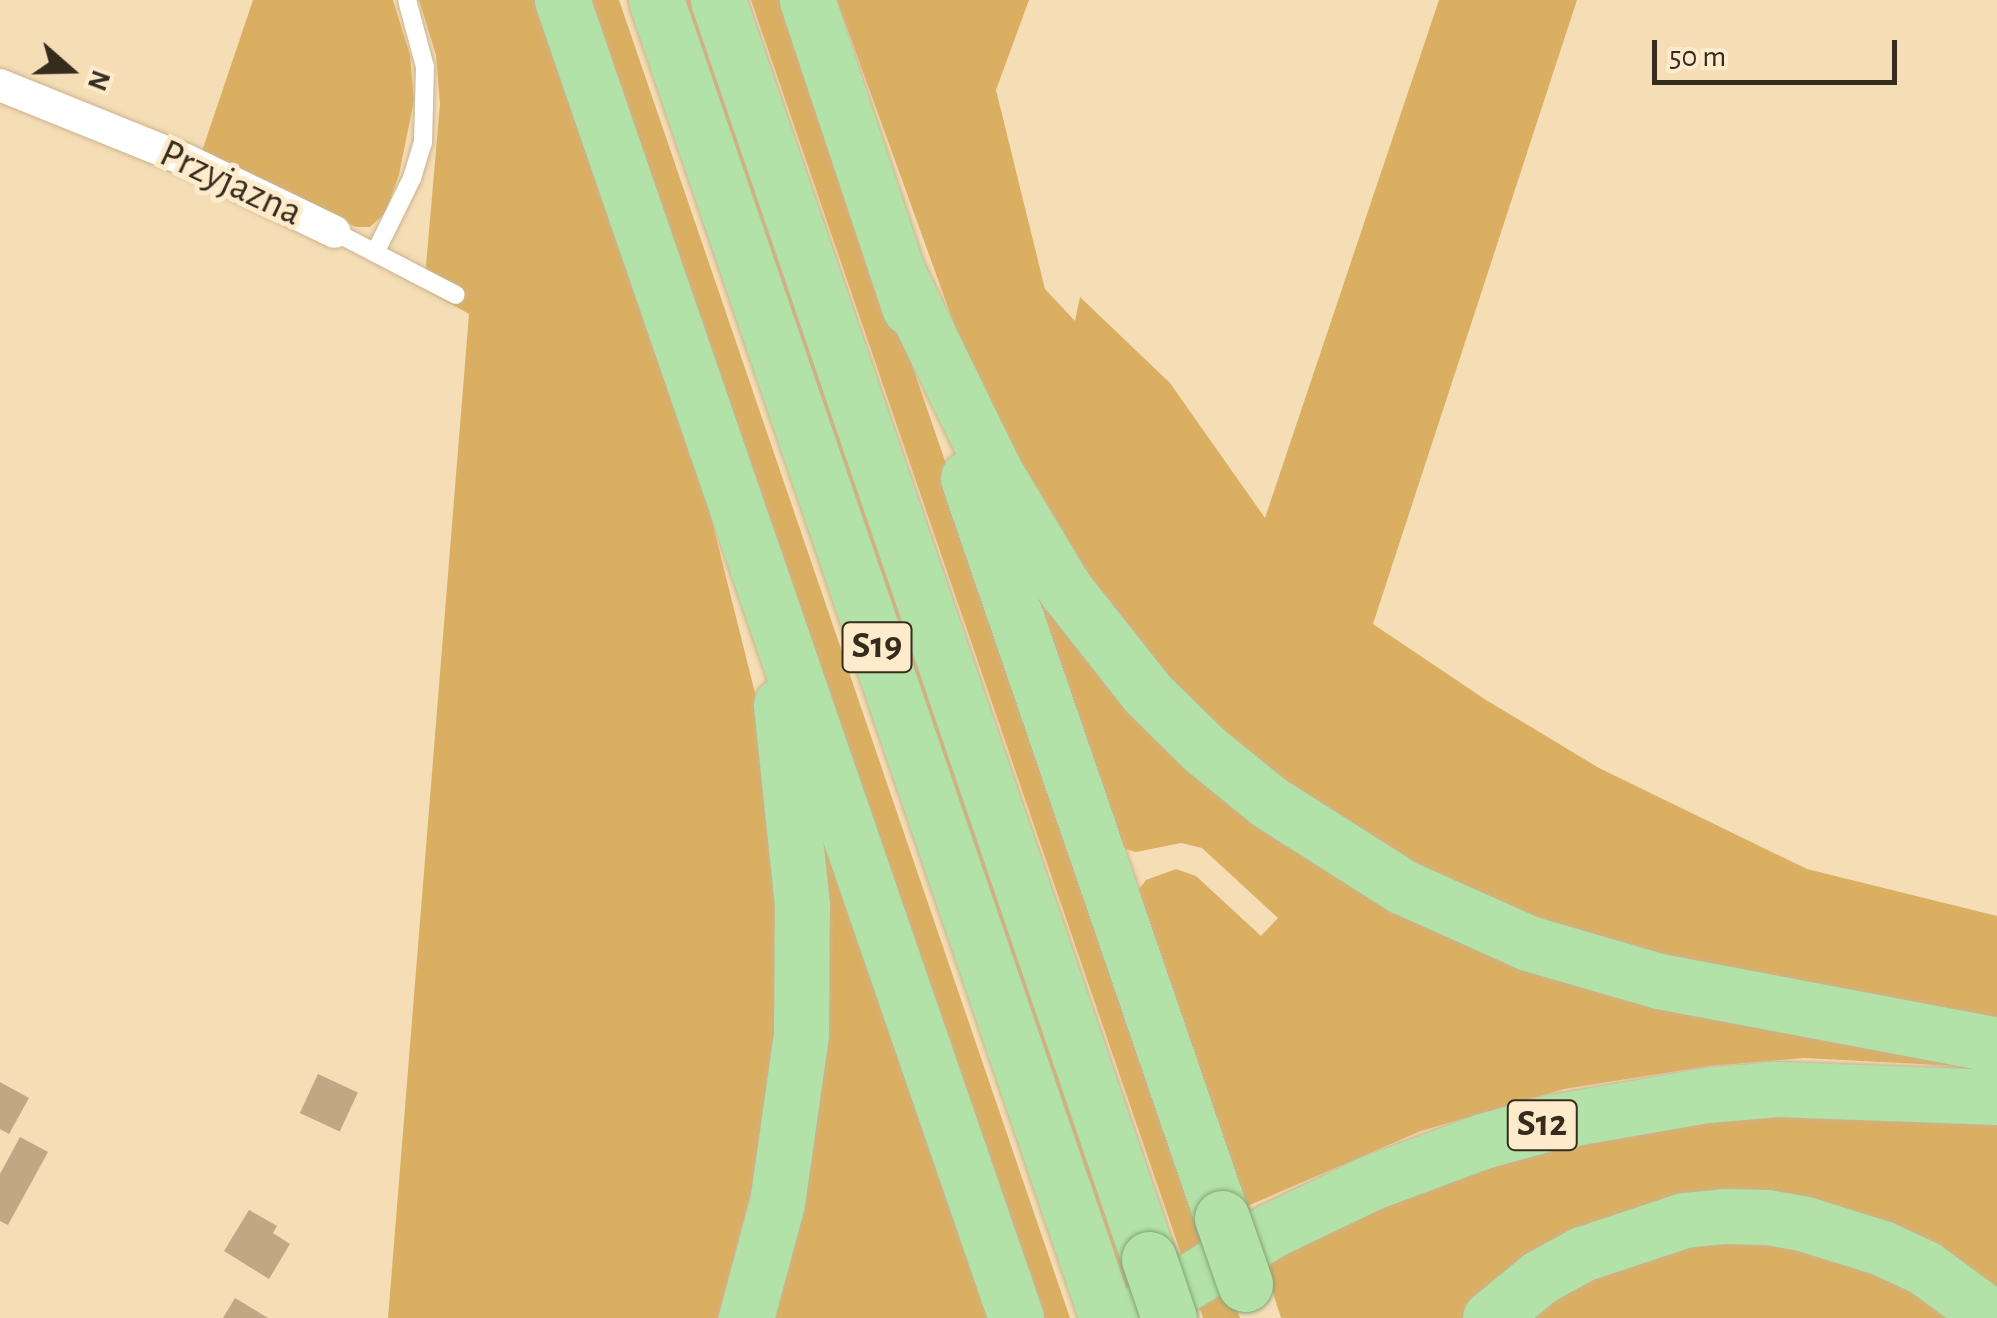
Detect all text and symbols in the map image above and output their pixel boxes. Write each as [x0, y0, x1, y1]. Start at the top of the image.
north arrow [20, 20, 120, 120]
scale bar [1657, 20, 1902, 82]
text: 50 m [1669, 42, 1726, 72]
text: N [82, 66, 115, 94]
street label: Przyjazna [152, 129, 310, 237]
road number: S19 [840, 614, 914, 680]
road number: S12 [1504, 1092, 1580, 1158]

